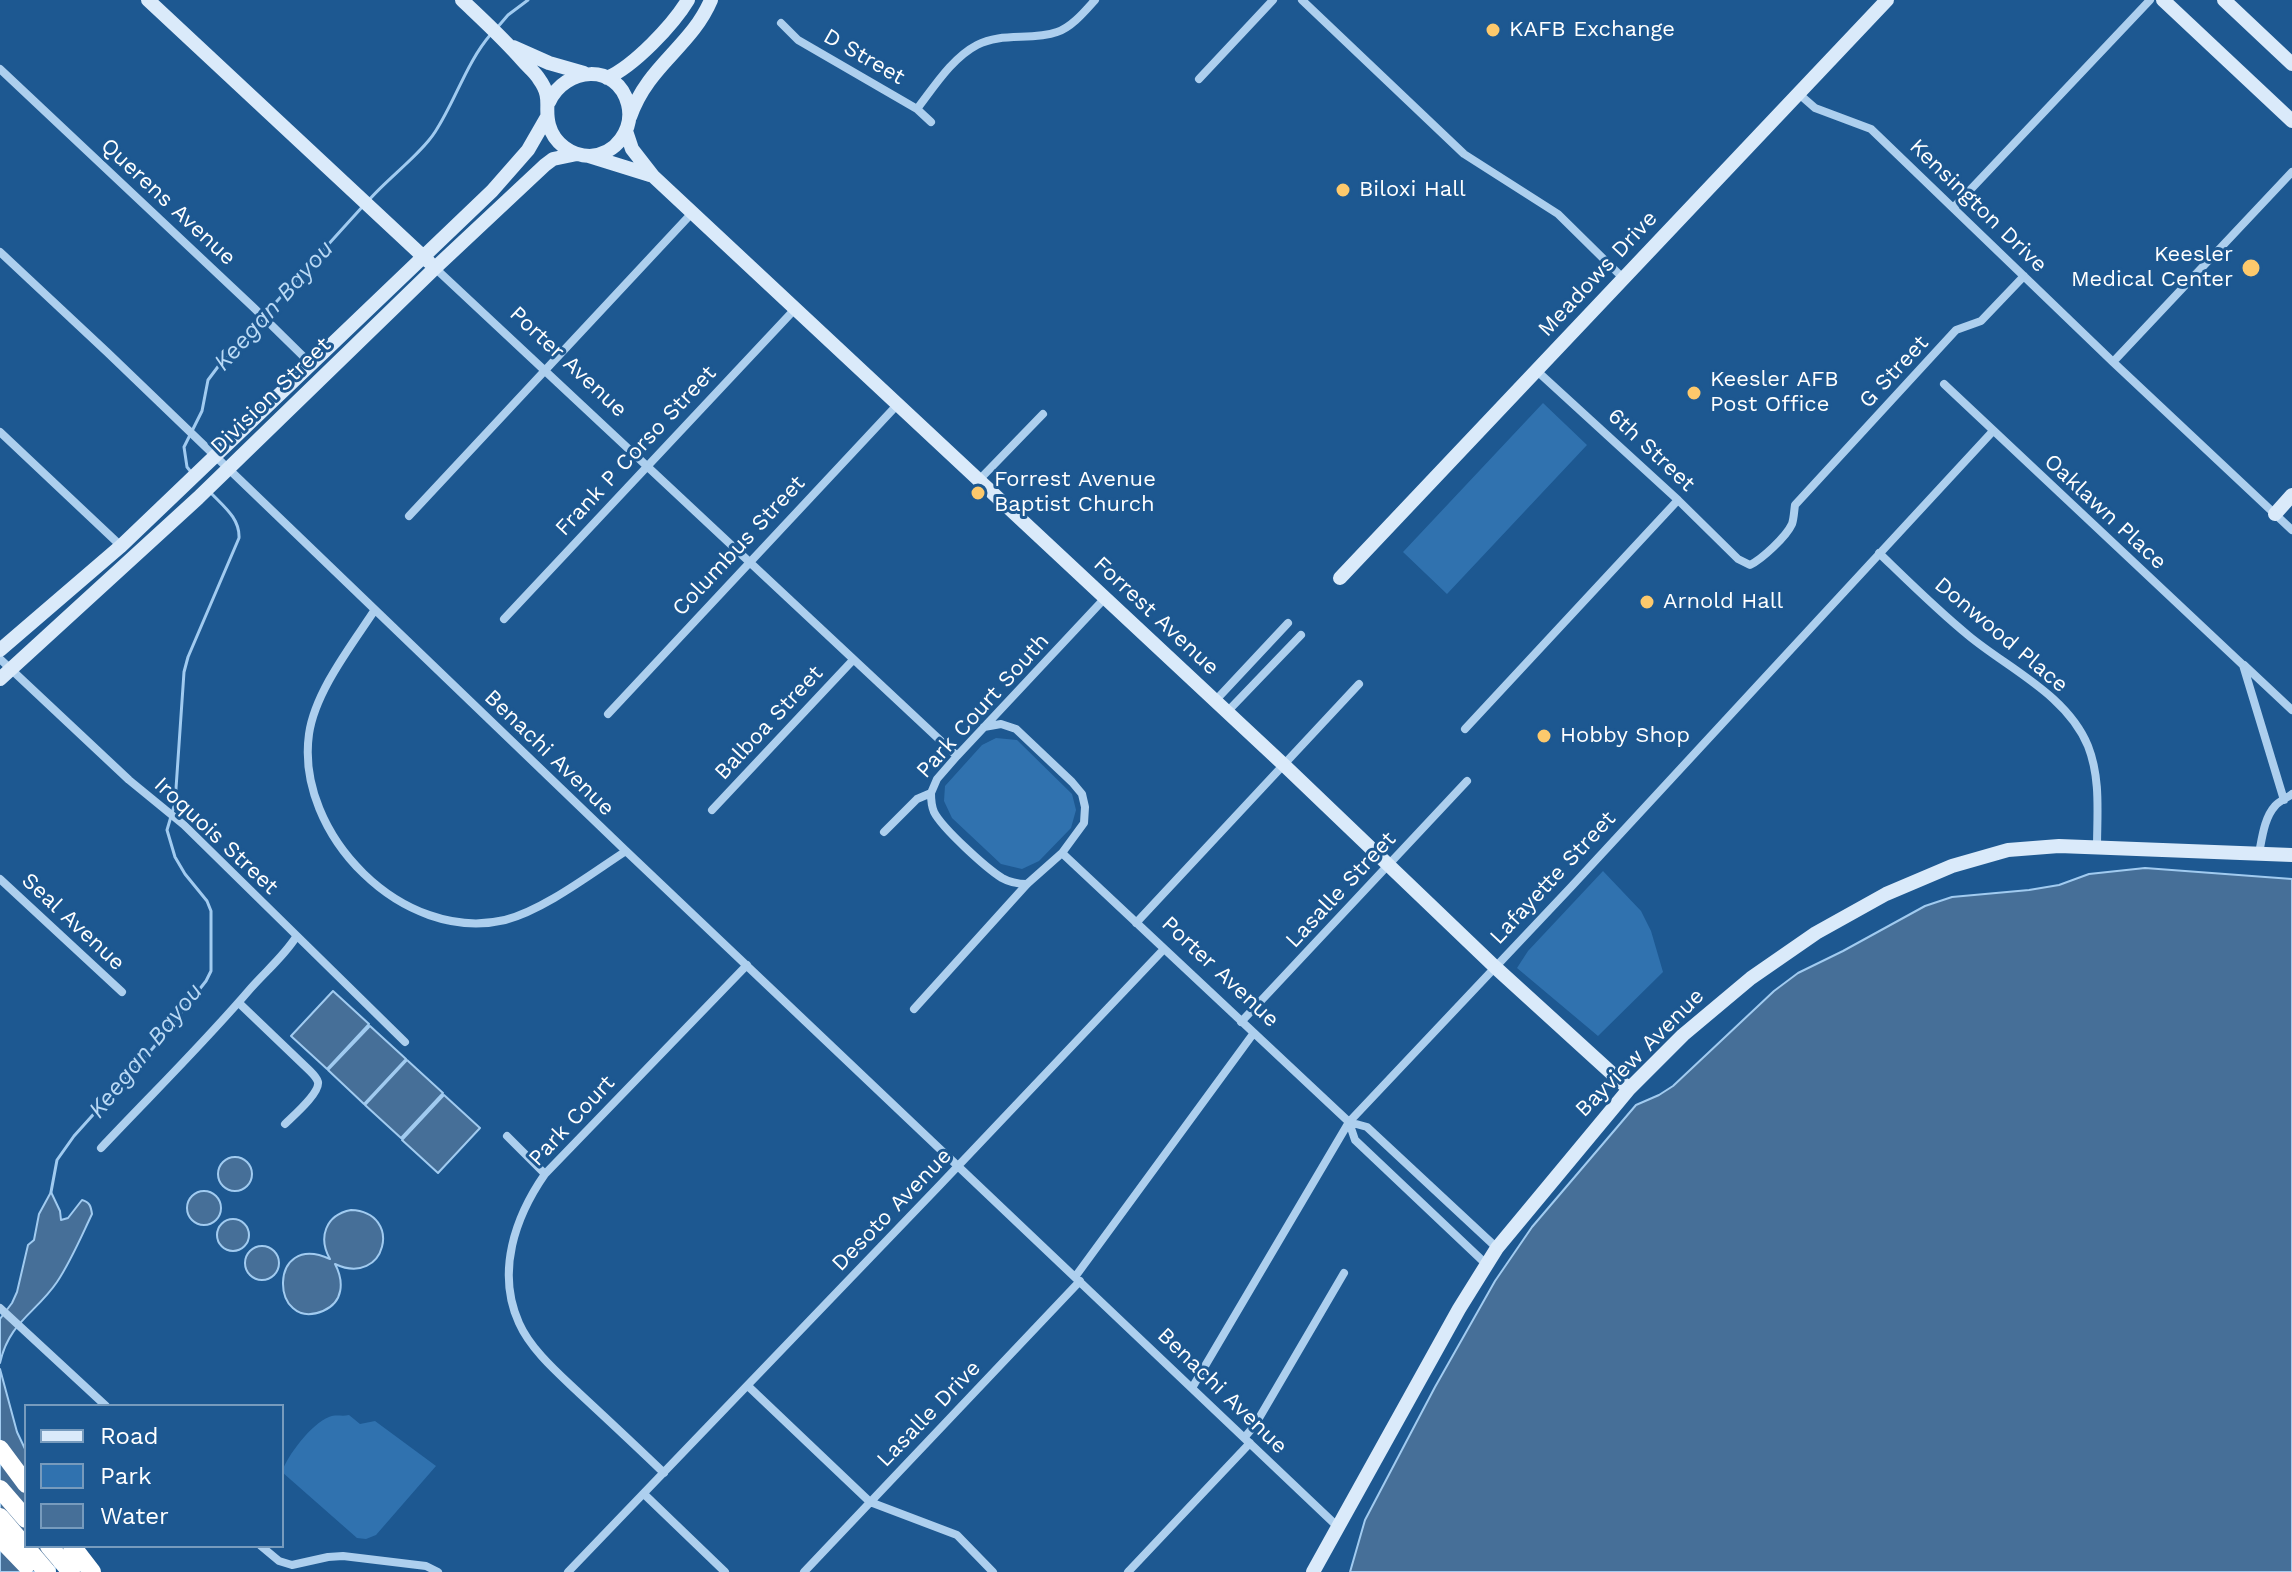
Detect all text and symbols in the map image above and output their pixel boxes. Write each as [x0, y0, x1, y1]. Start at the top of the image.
place label: KAFB Exchange [1509, 17, 1675, 43]
marker: KAFB Exchange [1484, 21, 1502, 39]
street label: D Street [819, 23, 909, 91]
street label: Querens Avenue [95, 133, 241, 271]
street label: Kensington Drive [1904, 134, 2052, 278]
place label: Biloxi Hall [1359, 177, 1466, 203]
marker: Biloxi Hall [1334, 181, 1352, 199]
street label: Meadows Drive [1533, 206, 1663, 342]
water label: Keegan Bayou [208, 235, 340, 377]
place label: Keesler Medical Center [2071, 242, 2233, 294]
marker: Keesler Medical Center [2240, 257, 2262, 279]
street label: Porter Avenue [504, 301, 632, 423]
street label: G Street [1854, 330, 1934, 414]
street label: Division Street [205, 332, 337, 460]
street label: Frank P Corso Street [550, 360, 722, 542]
place label: Keesler AFB Post Office [1710, 367, 1839, 418]
marker: Keesler AFB Post Office [1685, 384, 1703, 402]
street label: 6th Street [1602, 403, 1700, 497]
street label: Oaklawn Place [2038, 449, 2172, 575]
place label: Forrest Avenue Baptist Church [994, 467, 1156, 518]
street label: Columbus Street [667, 470, 811, 622]
marker: Forrest Avenue Baptist Church [969, 484, 987, 502]
street label: Forrest Avenue [1088, 551, 1224, 681]
street label: Donwood Place [1929, 572, 2073, 698]
place label: Arnold Hall [1663, 589, 1783, 615]
marker: Arnold Hall [1638, 593, 1656, 611]
street label: Park Court South [911, 628, 1055, 784]
street label: Balboa Street [709, 660, 829, 786]
street label: Benachi Avenue [479, 684, 619, 822]
place label: Hobby Shop [1560, 723, 1690, 749]
marker: Hobby Shop [1535, 727, 1553, 745]
street label: Iroquois Street [149, 772, 283, 900]
street label: Lafayette Street [1485, 806, 1621, 950]
street label: Lasalle Street [1280, 826, 1402, 954]
street label: Seal Avenue [16, 868, 130, 976]
street label: Porter Avenue [1156, 911, 1284, 1033]
water label: Keegan Bayou [83, 978, 209, 1124]
street label: Bayview Avenue [1570, 983, 1710, 1123]
street label: Park Court [523, 1070, 621, 1172]
street label: Desoto Avenue [827, 1143, 957, 1277]
street label: Benachi Avenue [1152, 1322, 1292, 1460]
street label: Lasalle Drive [872, 1355, 986, 1473]
legend [24, 1404, 284, 1548]
text: Road [100, 1422, 159, 1450]
text: Park [100, 1462, 152, 1490]
text: Water [100, 1502, 169, 1530]

